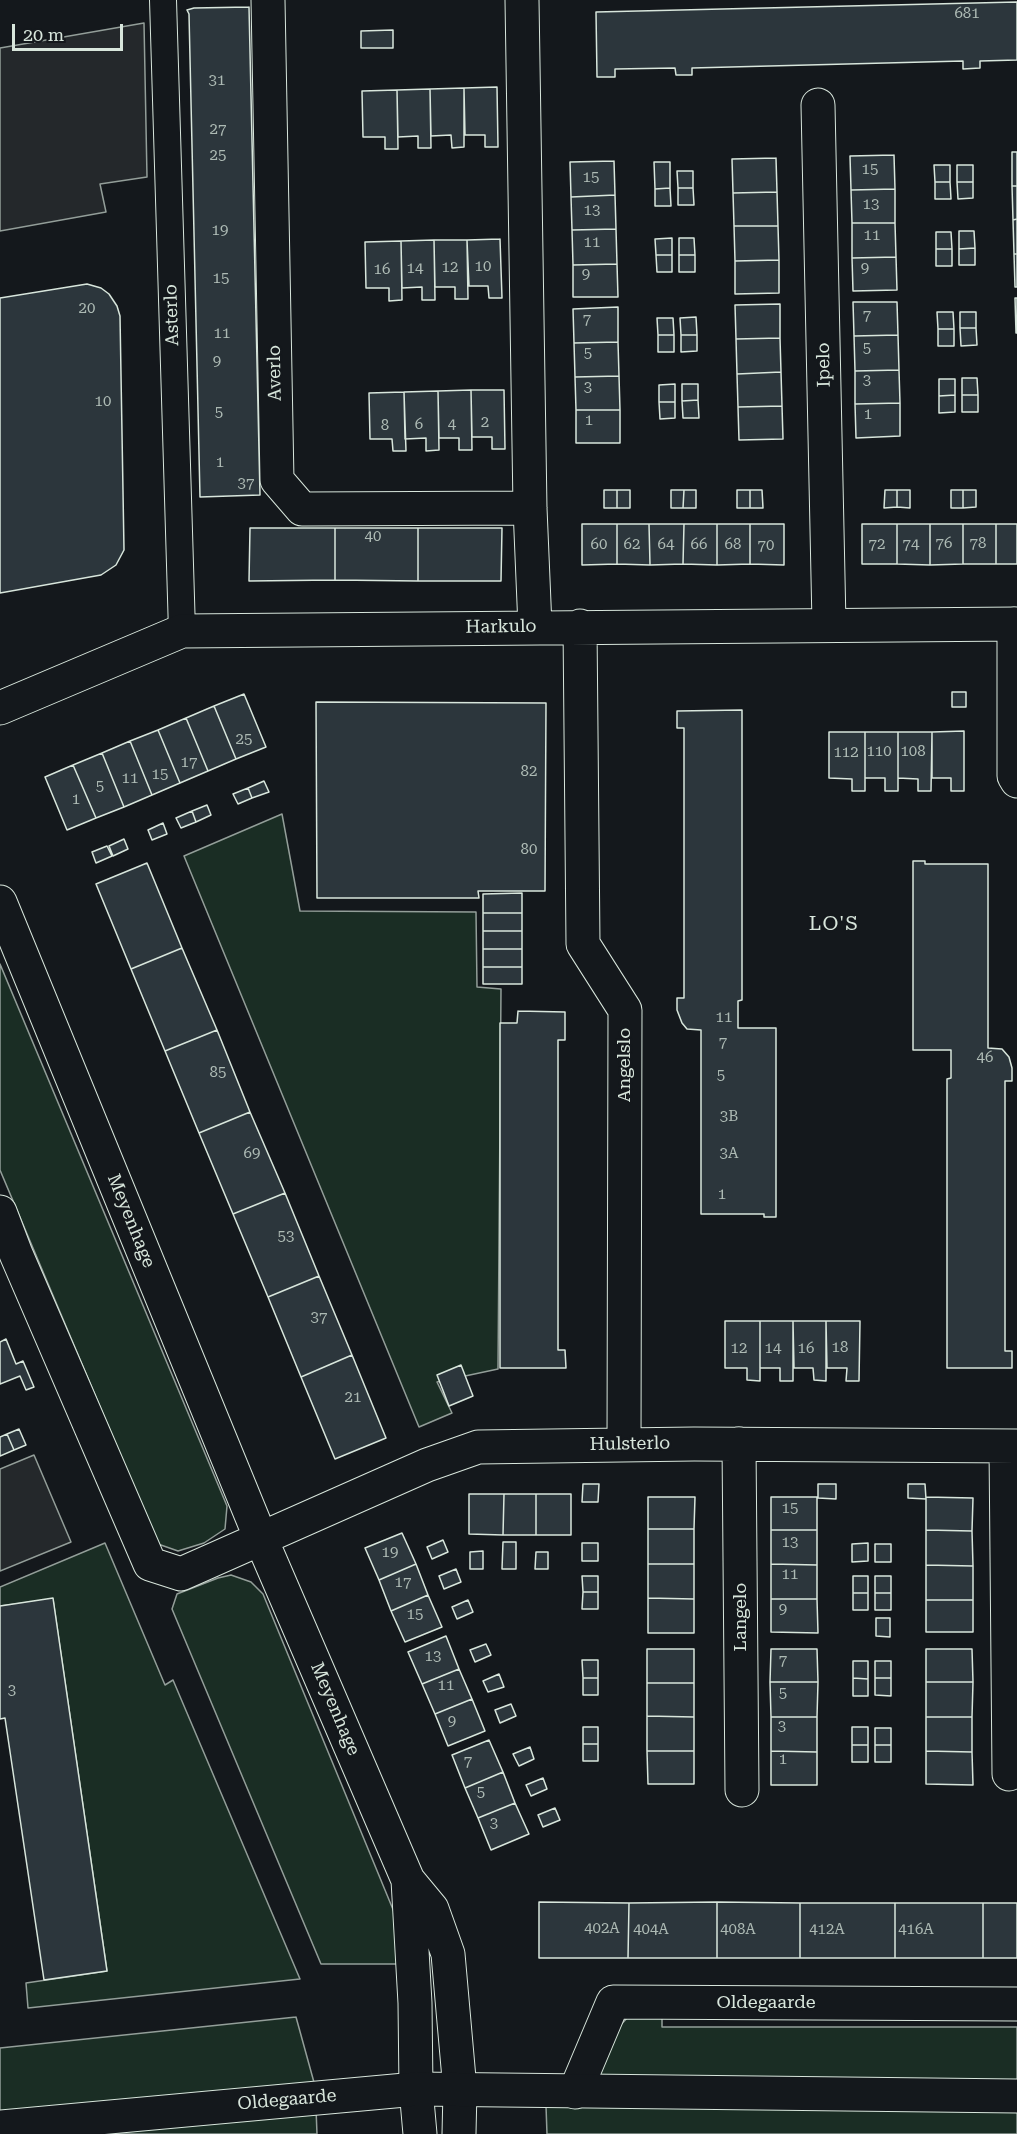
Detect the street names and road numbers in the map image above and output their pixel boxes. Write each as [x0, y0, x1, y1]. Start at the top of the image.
street label: Asterlo [160, 284, 184, 346]
street label: Ipelo [813, 342, 835, 388]
street label: Averlo [264, 345, 286, 401]
street label: Harkulo [465, 616, 537, 638]
street label: Angelslo [614, 1028, 636, 1102]
street label: Meyenhage [102, 1171, 160, 1271]
street label: Hulsterlo [589, 1432, 671, 1456]
street label: Langelo [730, 1583, 752, 1651]
street label: Meyenhage [306, 1659, 364, 1759]
street label: Oldegaarde [716, 1992, 816, 2014]
street label: Oldegaarde [237, 2085, 337, 2115]

